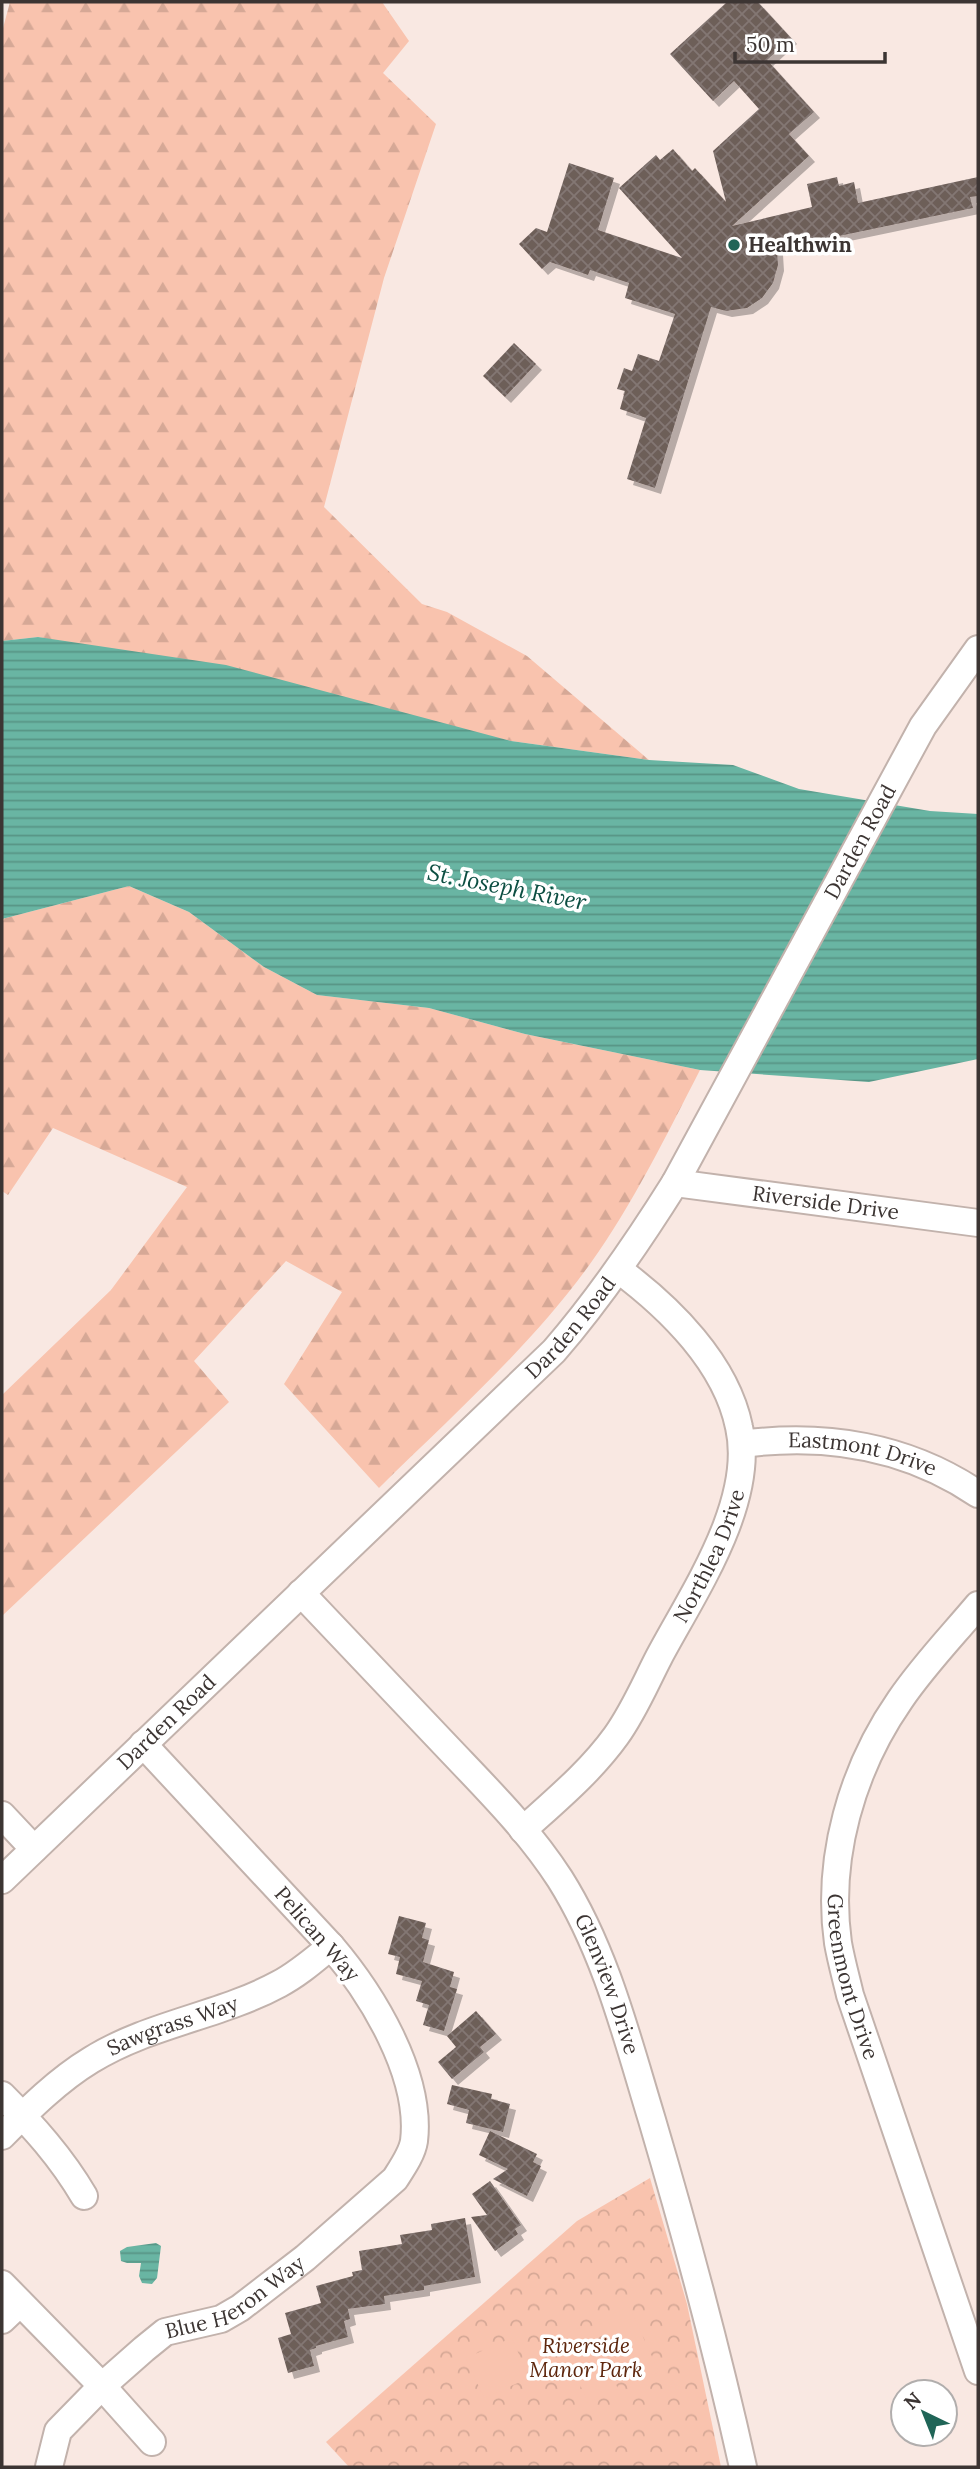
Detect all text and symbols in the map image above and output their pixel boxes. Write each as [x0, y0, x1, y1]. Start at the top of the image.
scale bar [735, 21, 886, 65]
text: 50 m [746, 31, 795, 58]
place label: Healthwin [748, 231, 852, 258]
marker: Healthwin [726, 237, 742, 253]
street label: Darden Road [818, 780, 902, 904]
water label: St. Joseph River [425, 857, 590, 916]
street label: Riverside Drive [751, 1179, 901, 1225]
street label: Darden Road [519, 1271, 621, 1384]
street label: Eastmont Drive [788, 1426, 941, 1482]
street label: Northlea Drive [667, 1486, 750, 1627]
street label: Darden Road [111, 1668, 221, 1775]
street label: Pelican Way [269, 1880, 366, 1987]
street label: Greenmont Drive [822, 1894, 885, 2063]
street label: Glenview Drive [569, 1909, 646, 2058]
street label: Sawgrass Way [102, 1990, 242, 2062]
street label: Blue Heron Way [162, 2249, 310, 2345]
park label: Riverside Manor Park [529, 2332, 643, 2383]
north arrow [889, 2378, 959, 2448]
text: N [899, 2387, 926, 2414]

